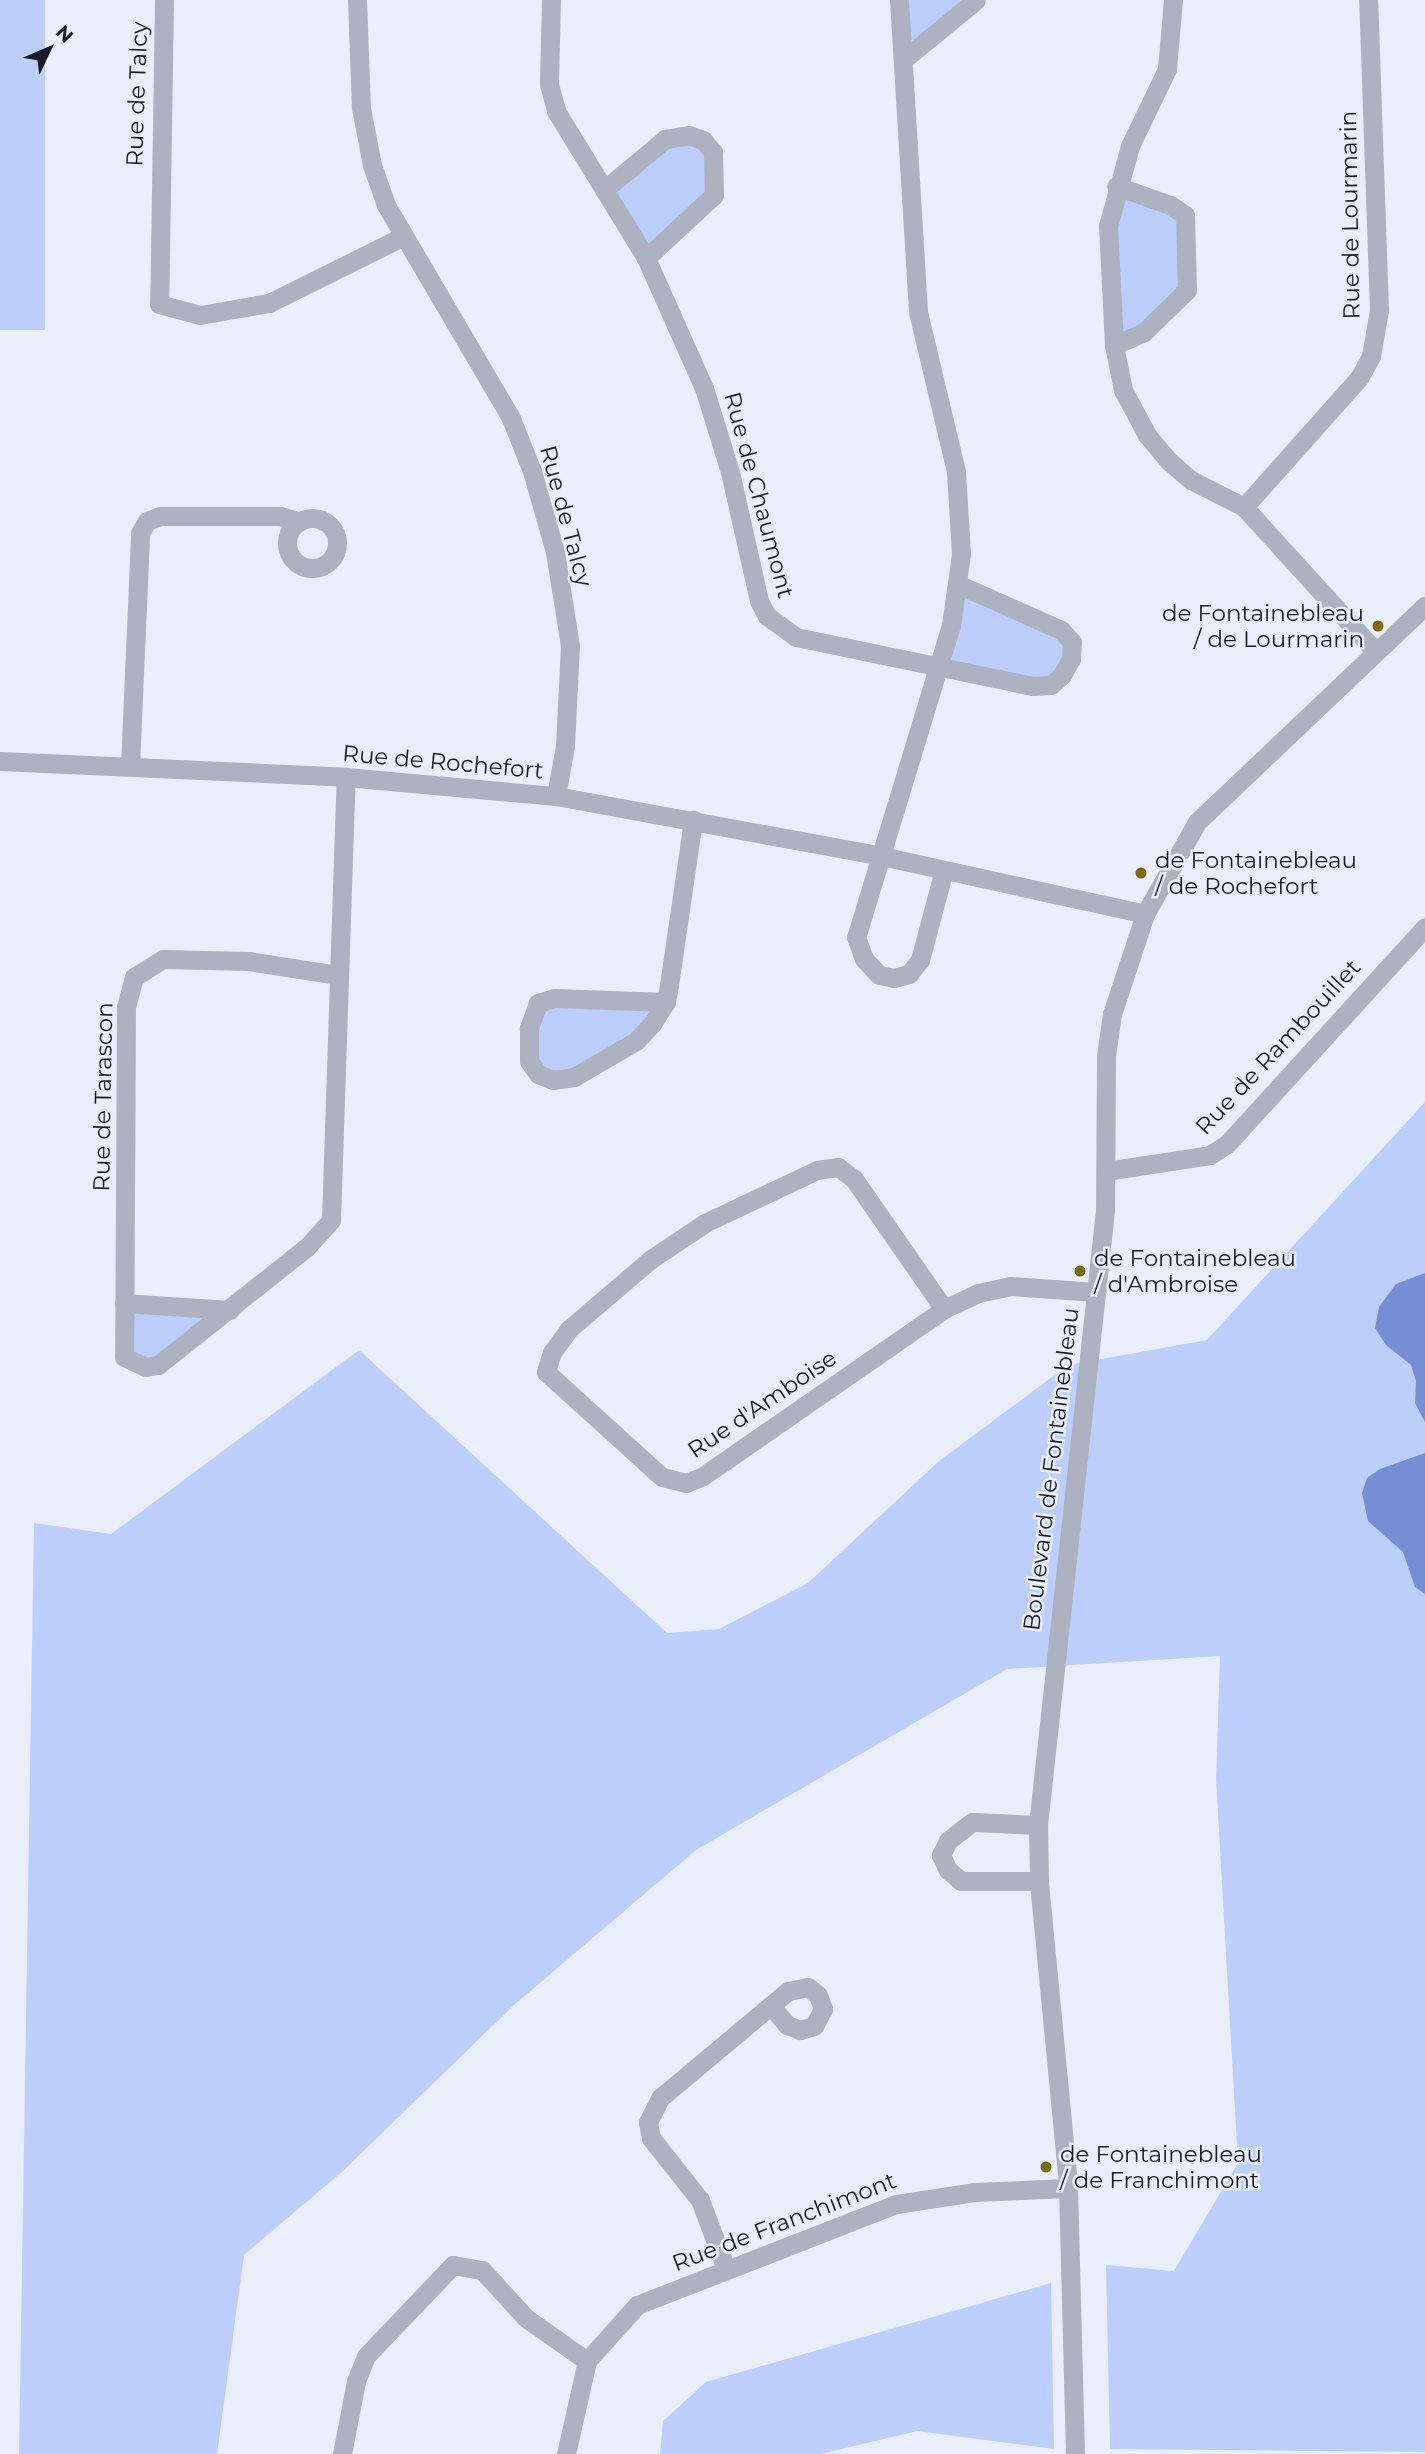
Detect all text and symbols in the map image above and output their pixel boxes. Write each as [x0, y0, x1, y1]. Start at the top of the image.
north arrow [14, 14, 84, 84]
text: N [51, 21, 78, 48]
street label: Rue de Talcy [121, 21, 153, 167]
street label: Rue de Lourmarin [1334, 110, 1366, 320]
street label: Rue de Chaumont [718, 389, 800, 601]
street label: Rue de Talcy [534, 442, 598, 590]
place label: de Fontainebleau / de Lourmarin [1162, 599, 1364, 653]
marker: de Fontainebleau / de Lourmarin [1370, 618, 1386, 634]
street label: Rue de Rochefort [341, 739, 545, 785]
place label: de Fontainebleau / de Rochefort [1155, 846, 1357, 900]
marker: de Fontainebleau / de Rochefort [1133, 865, 1149, 881]
street label: Rue de Rambouillet [1190, 954, 1366, 1140]
street label: Rue de Tarascon [88, 1002, 118, 1192]
place label: de Fontainebleau / d'Ambroise [1094, 1244, 1296, 1298]
marker: de Fontainebleau / d'Ambroise [1072, 1263, 1088, 1279]
street label: Boulevard de Fontainebleau [1017, 1306, 1085, 1632]
street label: Rue d'Amboise [682, 1344, 842, 1464]
place label: de Fontainebleau / de Franchimont [1060, 2140, 1262, 2194]
marker: de Fontainebleau / de Franchimont [1038, 2159, 1054, 2175]
street label: Rue de Franchimont [668, 2167, 900, 2277]

